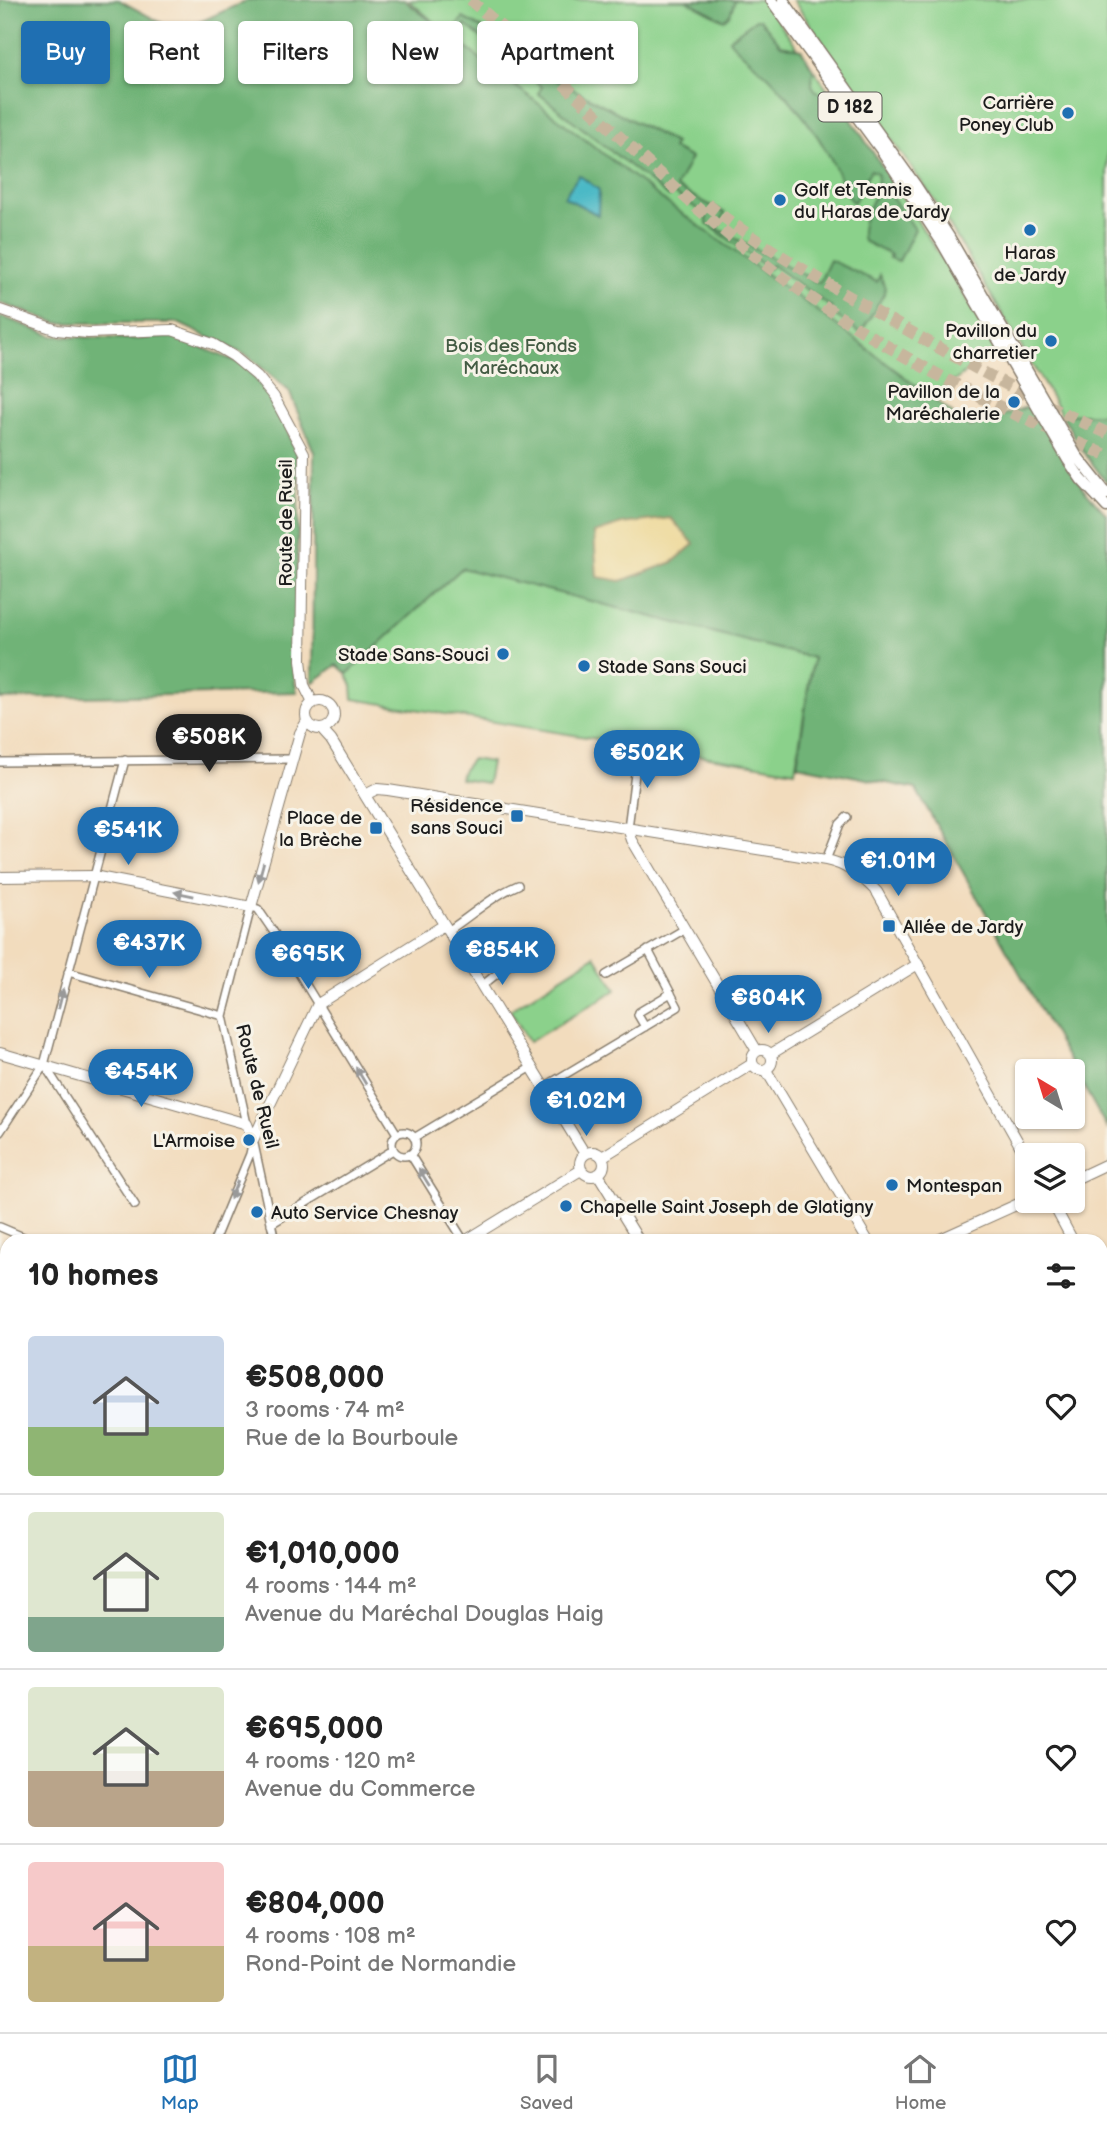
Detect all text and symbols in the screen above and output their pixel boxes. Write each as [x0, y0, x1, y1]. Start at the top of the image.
chip: Buy [21, 21, 110, 84]
chip: Rent [124, 21, 224, 84]
chip: Filters [238, 21, 353, 84]
chip: New [367, 21, 463, 84]
chip: Apartment [477, 21, 638, 84]
road number: D 182 [818, 92, 882, 122]
place label: Carrière Poney Club [959, 92, 1054, 137]
marker: Carrière Poney Club [1060, 105, 1076, 121]
place label: Golf et Tennis du Haras de Jardy [794, 179, 950, 224]
marker: Golf et Tennis du Haras de Jardy [772, 192, 788, 208]
marker: Haras de Jardy [1022, 222, 1038, 238]
place label: Haras de Jardy [994, 242, 1067, 287]
place label: Pavillon du charretier [945, 320, 1038, 365]
marker: Pavillon du charretier [1043, 333, 1059, 349]
park label: Bois des Fonds Maréchaux [445, 335, 577, 380]
place label: Pavillon de la Maréchalerie [886, 381, 1000, 426]
marker: Pavillon de la Maréchalerie [1006, 394, 1022, 410]
street label: Route de Rueil [275, 459, 298, 587]
place label: Stade Sans-Souci [338, 644, 489, 667]
marker: Stade Sans-Souci [495, 646, 511, 662]
place label: Stade Sans Souci [598, 656, 747, 679]
marker: Stade Sans Souci [576, 658, 592, 674]
pin: €508K [160, 714, 258, 774]
text: €508K [172, 723, 246, 751]
pin: €502K [598, 730, 696, 790]
text: €502K [610, 739, 684, 767]
place label: Résidence sans Souci [410, 795, 503, 840]
place label: Place de la Brèche [279, 807, 362, 852]
pin: €541K [79, 808, 177, 867]
marker: Résidence sans Souci [509, 808, 525, 824]
text: €541K [93, 816, 163, 844]
marker: Place de la Brèche [368, 820, 384, 836]
pin: €1.01M [841, 838, 955, 898]
text: €1.01M [860, 847, 936, 875]
one-way arrow [255, 861, 266, 883]
one-way arrow [173, 888, 195, 899]
place label: Allée de Jardy [903, 916, 1024, 939]
marker: Allée de Jardy [881, 918, 897, 934]
pin: €437K [100, 920, 198, 980]
pin: €854K [453, 928, 551, 987]
text: €437K [113, 929, 185, 957]
pin: €695K [259, 932, 357, 991]
text: €854K [465, 936, 539, 964]
text: €695K [271, 940, 345, 968]
pin: €804K [719, 976, 817, 1035]
text: €804K [731, 984, 805, 1012]
one-way arrow [56, 988, 67, 1010]
street label: Route de Rueil [230, 1022, 283, 1151]
pin: €454K [92, 1050, 190, 1109]
text: €454K [104, 1058, 178, 1086]
north arrow [1015, 1059, 1085, 1129]
map controls [1015, 1059, 1085, 1213]
one-way arrow [355, 1067, 368, 1086]
pin: €1.02M [529, 1078, 643, 1138]
text: €1.02M [546, 1087, 626, 1115]
place label: L'Armoise [152, 1130, 235, 1153]
marker: L'Armoise [241, 1132, 257, 1148]
button: layers [1015, 1143, 1085, 1213]
one-way arrow [418, 1167, 431, 1186]
place label: Montespan [906, 1175, 1002, 1198]
marker: Montespan [884, 1177, 900, 1193]
one-way arrow [229, 1180, 240, 1201]
place label: Chapelle Saint Joseph de Glatigny [580, 1196, 874, 1219]
marker: Chapelle Saint Joseph de Glatigny [558, 1198, 574, 1214]
place label: Auto Service Chesnay [271, 1202, 459, 1225]
marker: Auto Service Chesnay [249, 1204, 265, 1220]
icon: filters [1042, 1257, 1080, 1295]
text: 10 homes [28, 1258, 159, 1294]
text: €508,000 [245, 1360, 384, 1396]
icon: home [84, 1364, 168, 1448]
icon: heart [1042, 1387, 1080, 1425]
text: 3 rooms · 74 m² [245, 1396, 405, 1424]
text: Rue de la Bourboule [245, 1424, 458, 1452]
text: €1,010,000 [245, 1536, 400, 1572]
icon: home [84, 1540, 168, 1624]
icon: heart [1042, 1563, 1080, 1601]
text: 4 rooms · 144 m² [245, 1572, 417, 1600]
text: Avenue du Maréchal Douglas Haig [245, 1600, 604, 1628]
text: €695,000 [245, 1711, 383, 1747]
icon: home [84, 1715, 168, 1799]
icon: heart [1042, 1738, 1080, 1776]
text: 4 rooms · 120 m² [245, 1747, 416, 1775]
text: Avenue du Commerce [245, 1775, 475, 1803]
text: €804,000 [245, 1886, 385, 1922]
icon: home [84, 1890, 168, 1974]
icon: heart [1042, 1913, 1080, 1951]
text: 4 rooms · 108 m² [245, 1922, 416, 1950]
text: Rond-Point de Normandie [245, 1950, 516, 1978]
tab: Map [161, 2050, 199, 2115]
tab: Saved [520, 2050, 573, 2115]
tab: Home [895, 2050, 946, 2115]

